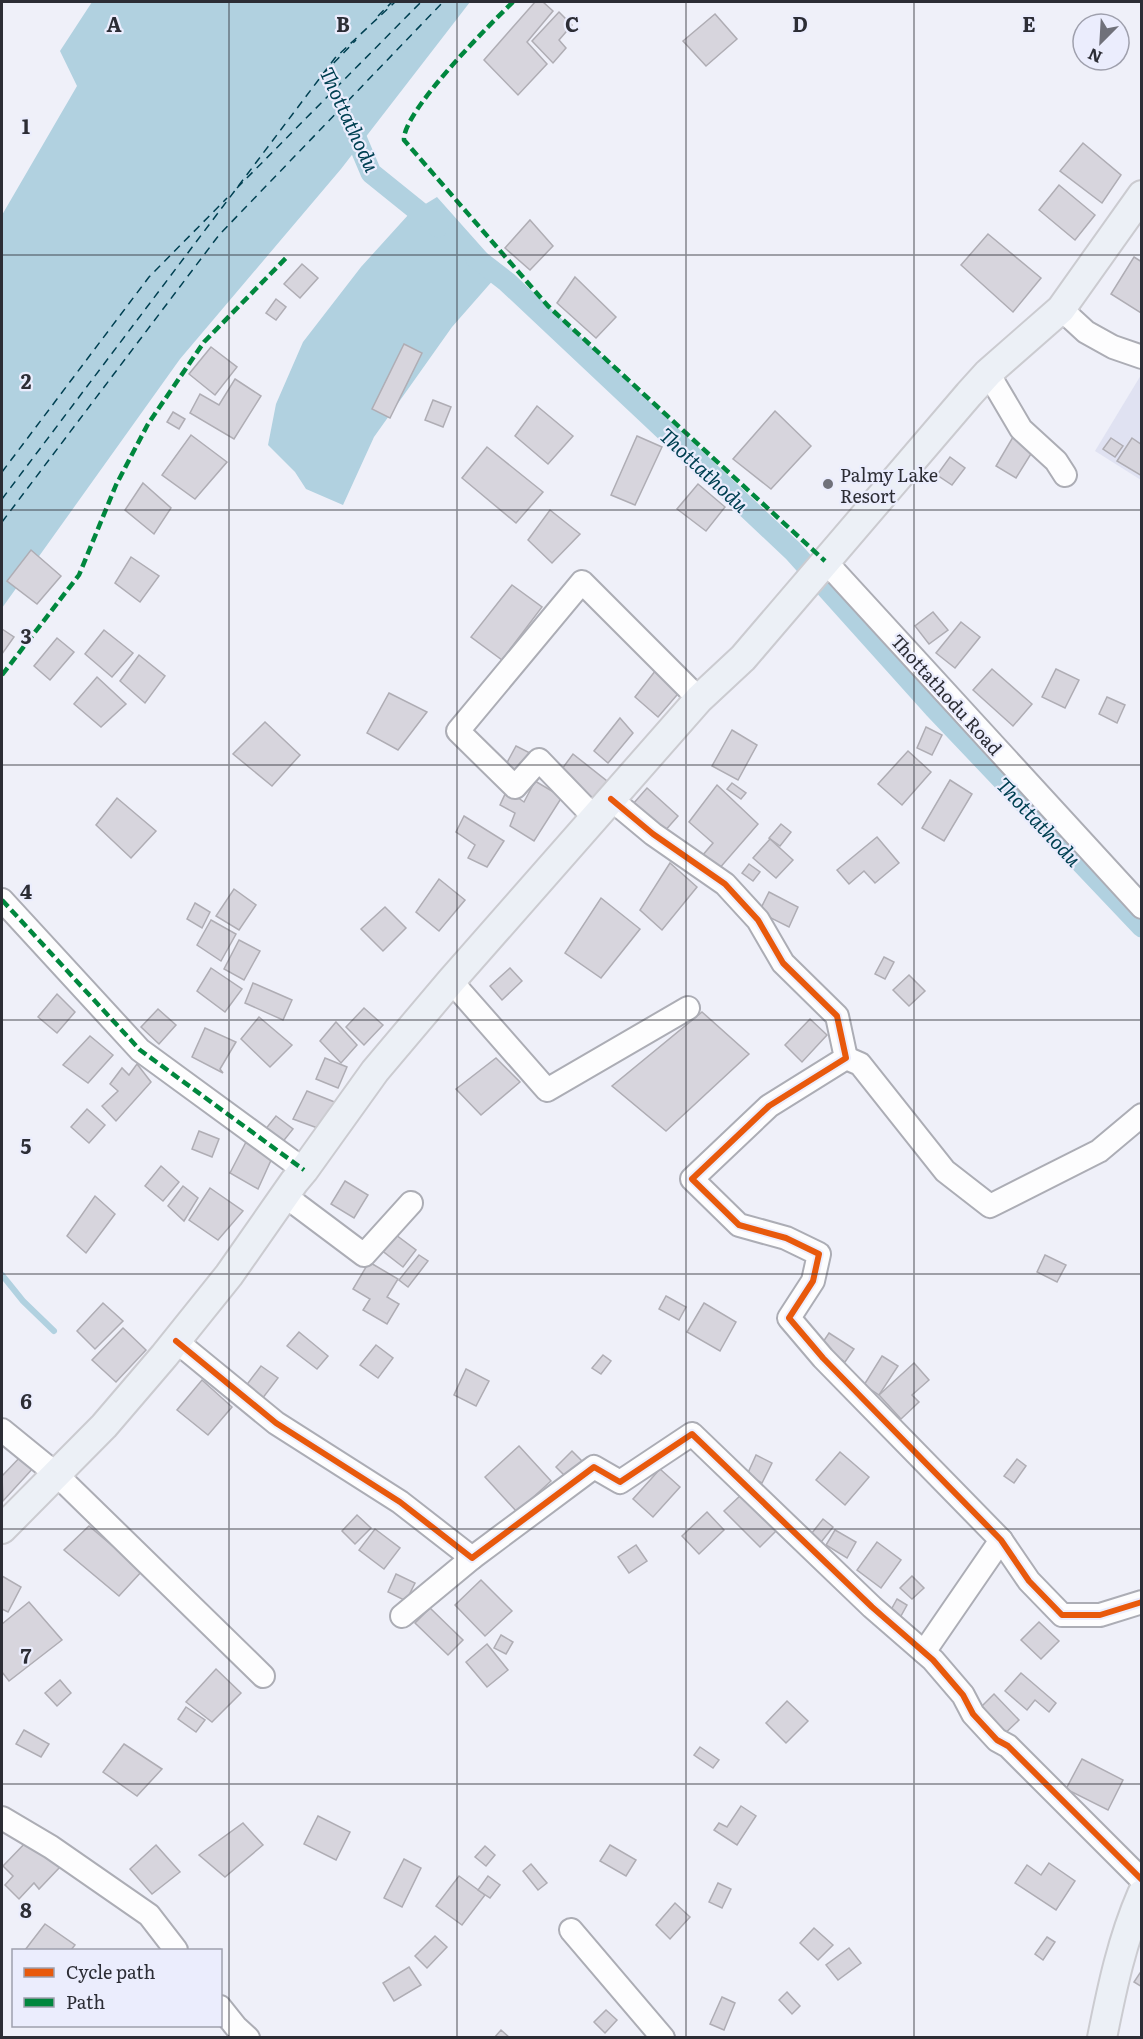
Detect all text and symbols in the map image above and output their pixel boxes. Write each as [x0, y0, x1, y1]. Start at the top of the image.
text: A [106, 8, 122, 38]
text: B [336, 8, 350, 38]
text: C [565, 8, 579, 38]
text: D [792, 8, 808, 38]
text: E [1022, 8, 1036, 38]
north arrow [1071, 12, 1131, 72]
text: N [1083, 43, 1106, 70]
water label: Thottathodu [314, 62, 388, 176]
text: 1 [22, 110, 30, 140]
text: 2 [21, 365, 32, 395]
water label: Thottathodu [654, 420, 756, 518]
place label: Palmy Lake Resort [840, 461, 938, 509]
marker: Palmy Lake Resort [821, 477, 835, 491]
text: 3 [20, 620, 32, 650]
street label: Thottathodu Road [885, 627, 1009, 761]
water label: Thottathodu [991, 770, 1089, 872]
text: 4 [20, 875, 32, 905]
text: 5 [21, 1130, 32, 1160]
text: 6 [20, 1385, 32, 1415]
text: 7 [21, 1640, 32, 1670]
text: 8 [20, 1894, 32, 1924]
legend [12, 1949, 222, 2027]
text: Cycle path [66, 1958, 155, 1985]
text: Path [66, 1988, 105, 2015]

